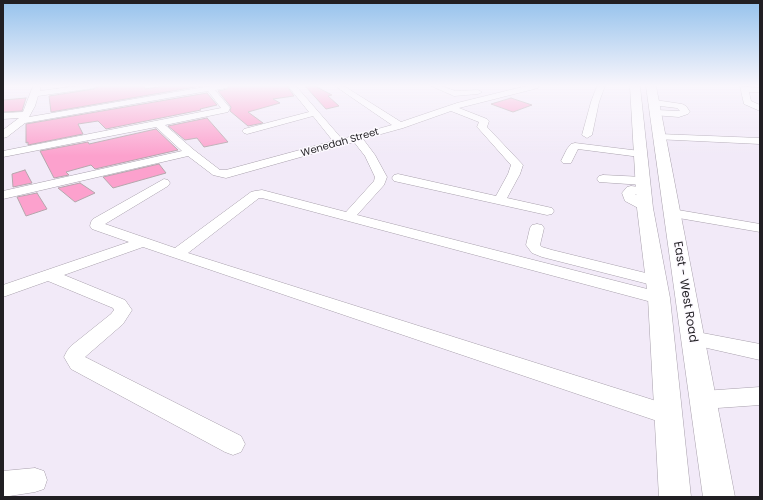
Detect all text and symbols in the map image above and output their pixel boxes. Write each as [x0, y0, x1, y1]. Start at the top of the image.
street label: Wenedah Street [300, 126, 380, 160]
street label: East - West Road [670, 240, 700, 344]

